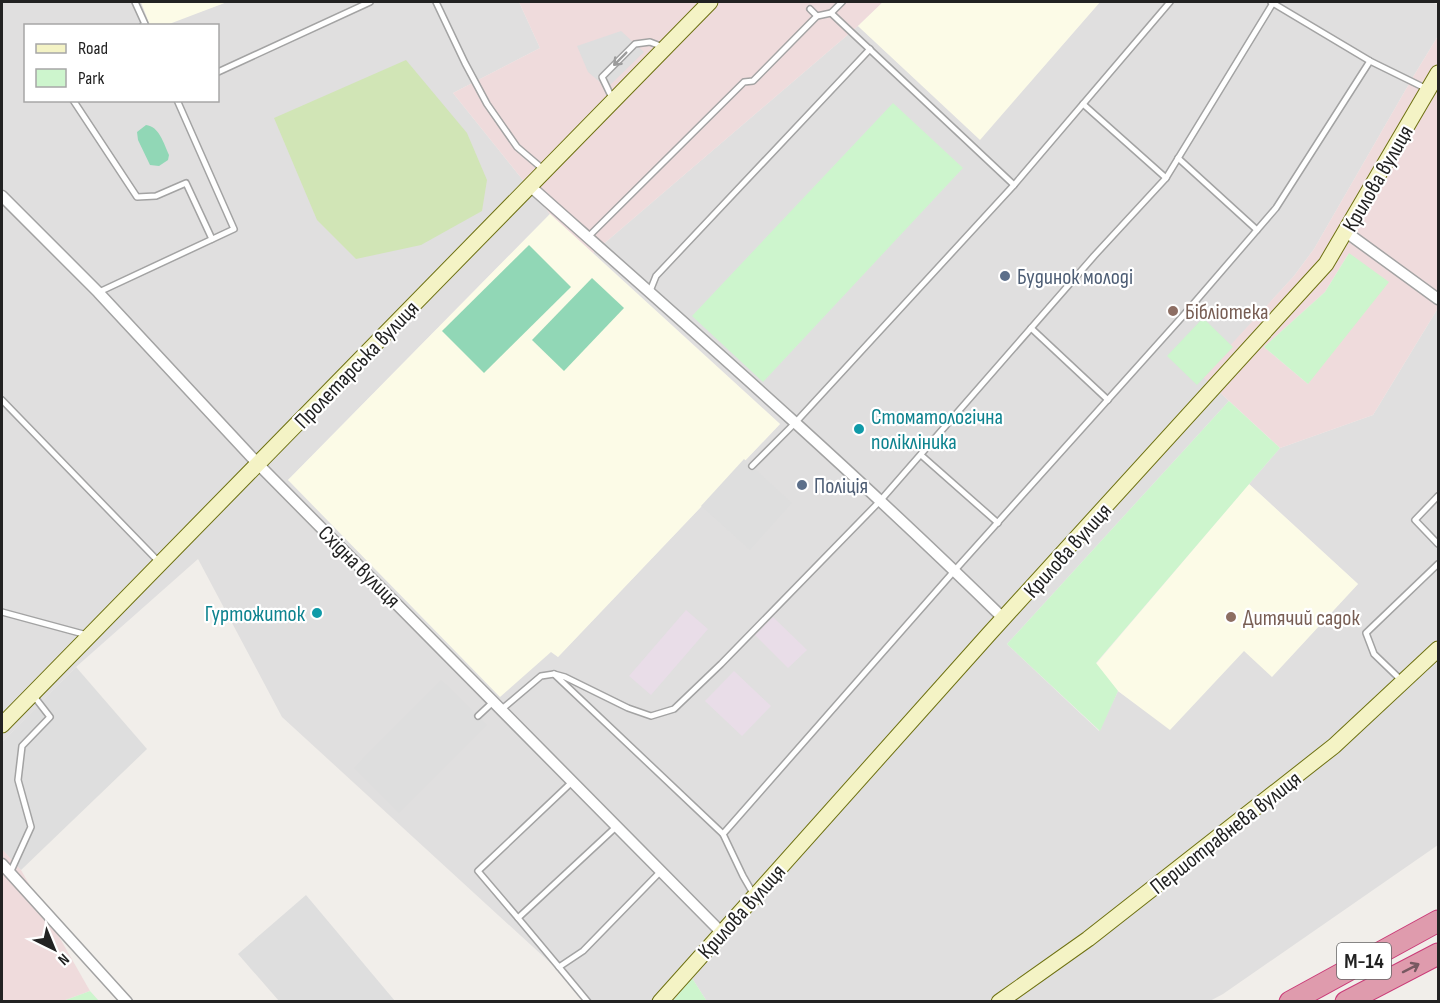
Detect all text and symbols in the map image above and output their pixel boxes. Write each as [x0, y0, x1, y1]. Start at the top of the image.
legend [24, 24, 219, 102]
text: Road [78, 38, 108, 59]
one-way arrow [613, 51, 627, 66]
text: Park [78, 68, 104, 89]
street label: Крилова вулиця [1337, 121, 1420, 237]
place label: Будинок молоді [1017, 264, 1133, 291]
marker: Будинок молоді [998, 269, 1012, 283]
street label: Пролетарська вулиця [289, 295, 425, 435]
place label: Бібліотека [1185, 299, 1268, 326]
marker: Бібліотека [1166, 304, 1180, 318]
place label: Стоматологічна полікліника [871, 404, 1003, 456]
marker: Стоматологічна полікліника [852, 422, 866, 436]
place label: Поліція [814, 473, 868, 500]
marker: Поліція [795, 478, 809, 492]
street label: Крилова вулиця [1018, 498, 1118, 604]
street label: Східна вулиця [312, 520, 406, 614]
place label: Гуртожиток [205, 601, 306, 628]
place label: Дитячий садок [1243, 605, 1360, 632]
marker: Гуртожиток [310, 606, 324, 620]
marker: Дитячий садок [1224, 610, 1238, 624]
street label: Першотравнева вулиця [1145, 766, 1307, 901]
street label: Крилова вулиця [692, 859, 792, 965]
north arrow [24, 919, 84, 979]
road number: М-14 [1337, 943, 1391, 979]
text: N [54, 949, 73, 969]
one-way arrow [1401, 962, 1419, 974]

